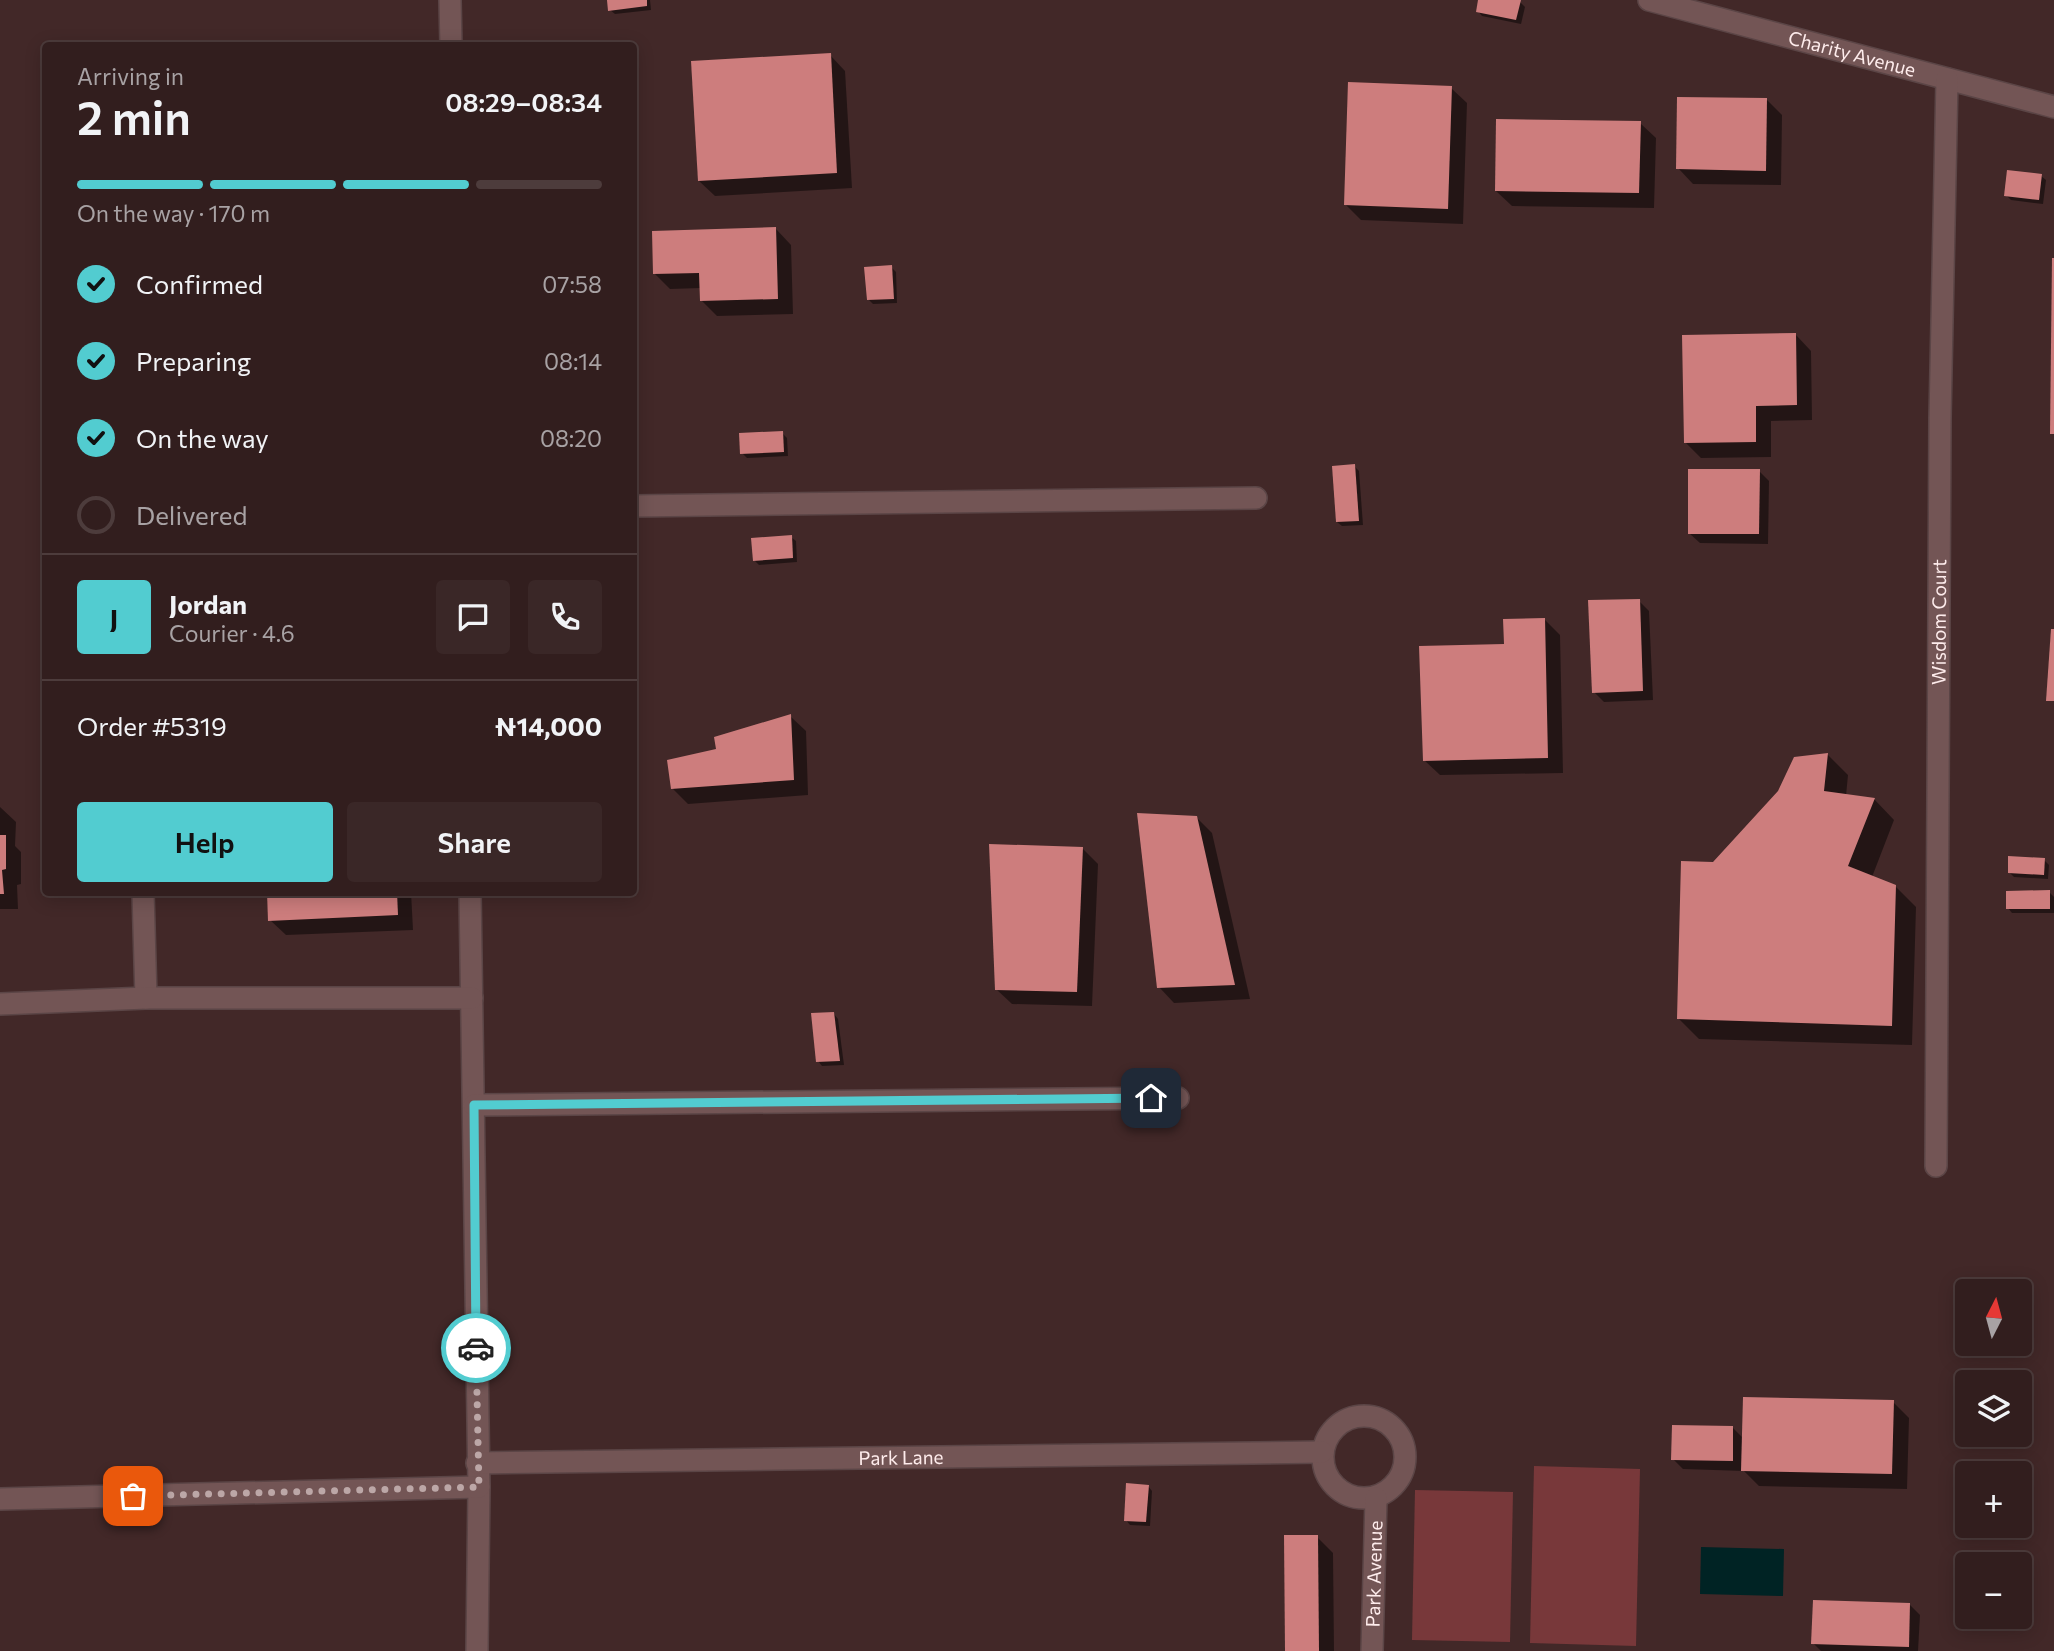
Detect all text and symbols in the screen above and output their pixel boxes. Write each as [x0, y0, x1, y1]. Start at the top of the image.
street label: Charity Avenue [1786, 25, 1918, 81]
text: Arriving in [77, 62, 184, 90]
text: 08:29–08:34 [445, 86, 602, 117]
text: 2 min [77, 88, 191, 144]
text: On the way · 170 m [77, 199, 270, 227]
icon: check [77, 265, 115, 303]
text: Confirmed [136, 268, 263, 299]
text: 07:58 [542, 270, 602, 298]
icon: check [77, 342, 115, 380]
text: Preparing [136, 345, 251, 376]
text: 08:14 [544, 347, 602, 375]
icon: check [77, 419, 115, 457]
text: On the way [136, 422, 269, 453]
text: 08:20 [540, 424, 602, 452]
text: Delivered [136, 499, 247, 530]
street label: Wisdom Court [1927, 559, 1950, 685]
button: chat [436, 580, 510, 654]
button: phone [528, 580, 602, 654]
text: Jordan [169, 588, 247, 619]
text: J [110, 602, 118, 633]
text: Courier · 4.6 [169, 619, 295, 647]
text: Order #5319 [77, 710, 227, 741]
text: ₦14,000 [495, 710, 602, 741]
button: Help [77, 802, 333, 882]
button: Share [347, 802, 602, 882]
pin [1121, 1068, 1181, 1128]
icon: home [1132, 1079, 1170, 1117]
north arrow [1955, 1279, 2032, 1356]
map controls [1955, 1279, 2032, 1629]
courier [441, 1313, 511, 1383]
icon: car [457, 1329, 495, 1367]
button: layers [1955, 1370, 2032, 1447]
street label: Park Lane [858, 1445, 944, 1469]
button: + [1955, 1461, 2032, 1538]
pin [103, 1466, 163, 1526]
icon: bag [114, 1477, 152, 1515]
street label: Park Avenue [1361, 1520, 1386, 1628]
button: − [1955, 1552, 2032, 1629]

